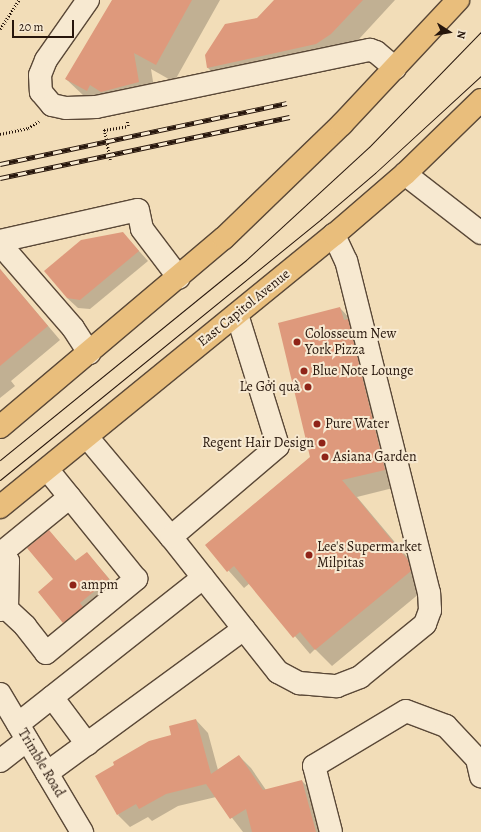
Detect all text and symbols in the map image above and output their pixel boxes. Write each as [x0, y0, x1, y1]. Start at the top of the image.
scale bar [14, 12, 76, 38]
north arrow [429, 12, 469, 52]
text: 20 m [19, 19, 43, 35]
text: N [453, 29, 469, 40]
street label: East Capitol Avenue [195, 266, 293, 350]
place label: Colosseum New York Pizza [305, 326, 396, 358]
marker: Colosseum New York Pizza [292, 337, 302, 347]
place label: Blue Note Lounge [312, 363, 413, 379]
marker: Blue Note Lounge [299, 366, 309, 376]
place label: Le Gởi quà [240, 379, 300, 395]
marker: Le Gởi quà [303, 382, 313, 392]
place label: Pure Water [325, 416, 389, 432]
marker: Pure Water [312, 419, 322, 429]
place label: Regent Hair Design [202, 435, 314, 451]
marker: Regent Hair Design [317, 438, 327, 448]
place label: Asiana Garden [333, 449, 417, 465]
marker: Asiana Garden [320, 452, 330, 462]
place label: Lee's Supermarket Milpitas [317, 539, 422, 572]
marker: Lee's Supermarket Milpitas [304, 550, 314, 560]
place label: ampm [81, 577, 118, 593]
marker: ampm [68, 580, 78, 590]
street label: Trimble Road [14, 726, 68, 800]

